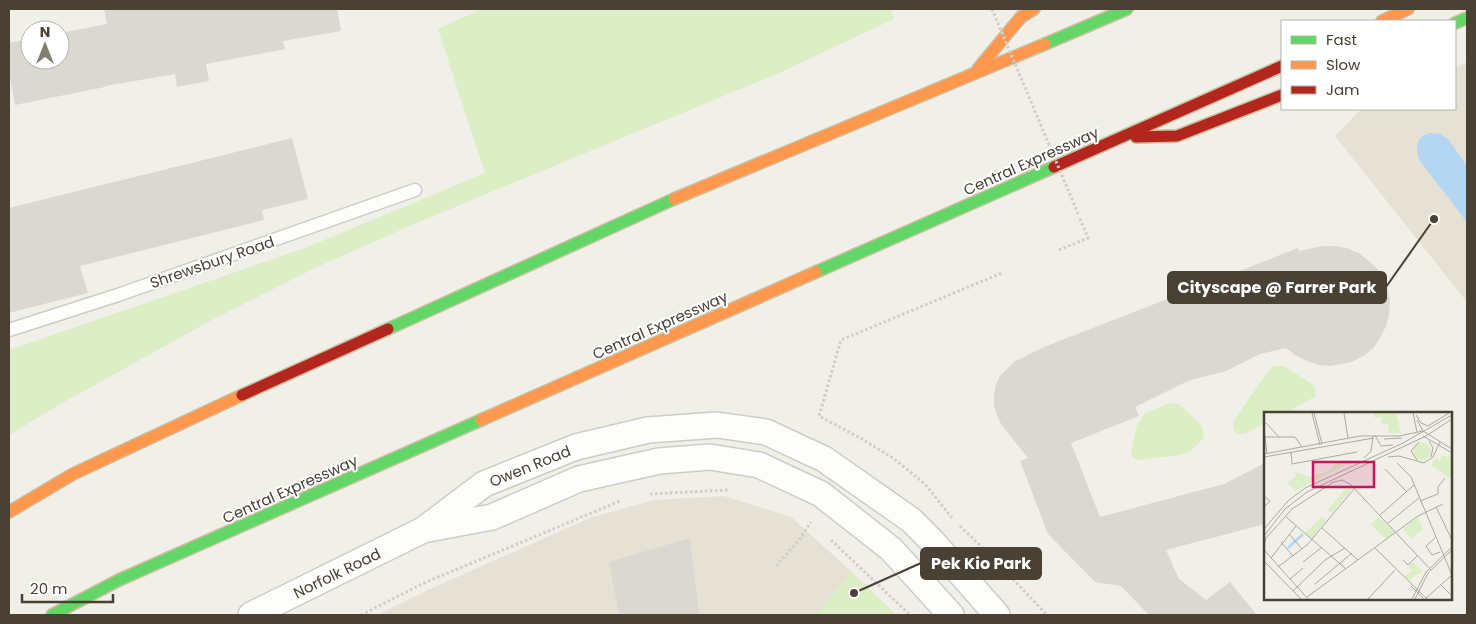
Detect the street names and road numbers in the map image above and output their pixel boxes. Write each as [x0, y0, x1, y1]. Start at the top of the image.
street label: Central Expressway [960, 122, 1102, 200]
street label: Shrewsbury Road [147, 231, 277, 293]
street label: Central Expressway [589, 286, 731, 364]
street label: Owen Road [486, 440, 574, 492]
street label: Central Expressway [219, 450, 361, 528]
street label: Norfolk Road [290, 543, 384, 603]

